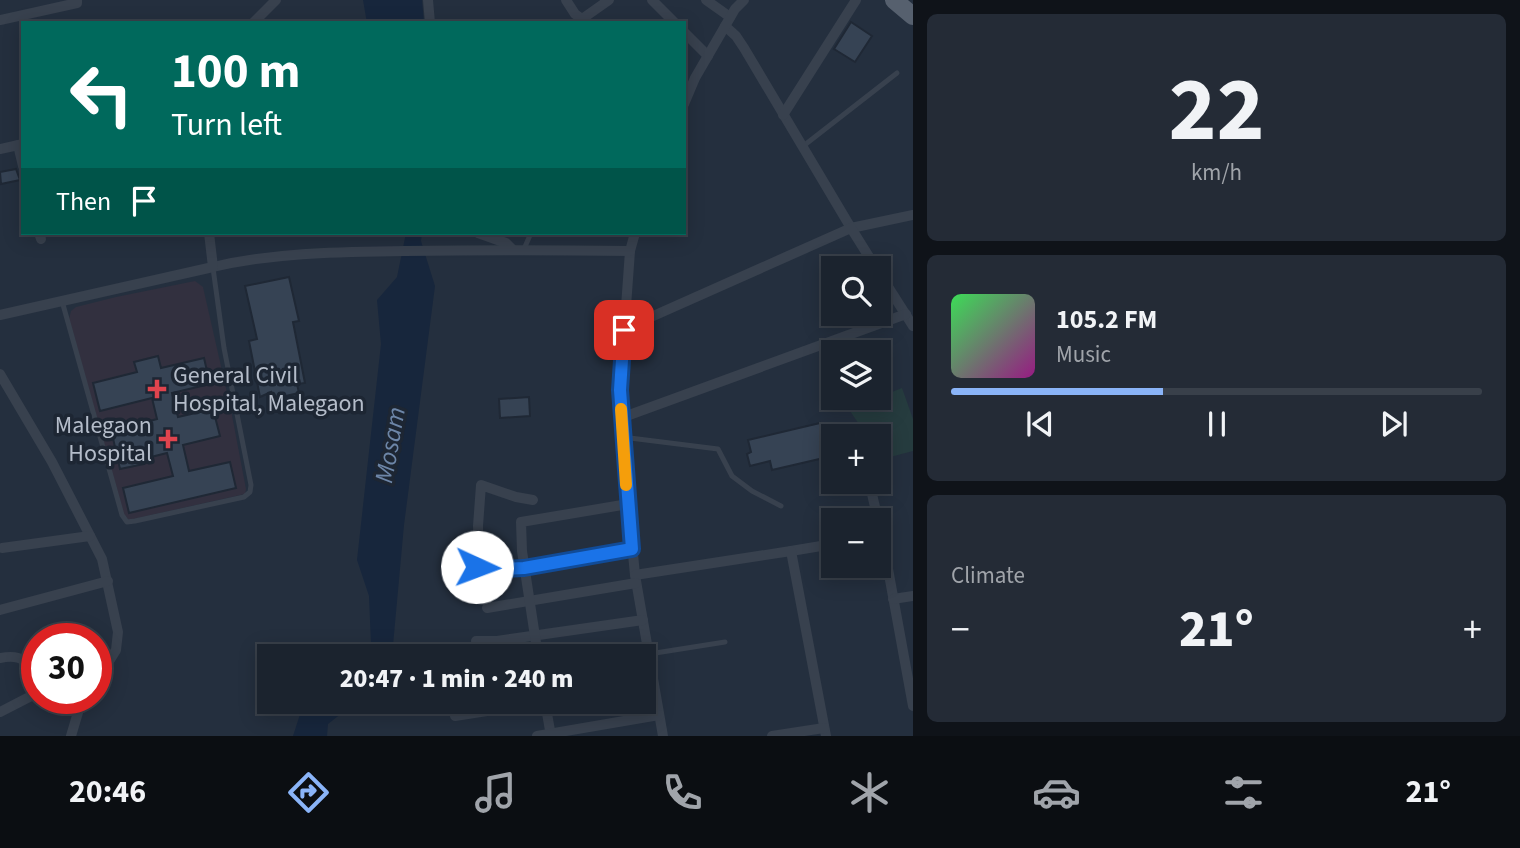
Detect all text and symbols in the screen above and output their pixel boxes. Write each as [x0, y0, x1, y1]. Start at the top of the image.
text: 100 m [171, 37, 300, 107]
text: 22 [1168, 46, 1265, 175]
icon: left [56, 49, 147, 140]
text: Turn left [171, 102, 282, 148]
text: km/h [1191, 156, 1242, 189]
icon: arrive [125, 182, 163, 220]
text: Then [56, 183, 111, 220]
map controls [821, 256, 891, 578]
button: search [821, 256, 891, 326]
pin [594, 300, 654, 360]
text: 105.2 FM [1056, 301, 1157, 338]
icon: arrive [605, 311, 643, 349]
text: Music [1056, 338, 1111, 371]
button: layers [821, 340, 891, 410]
place label: General Civil Hospital, Malegaon [173, 358, 365, 421]
marker: General Civil Hospital, Malegaon [147, 379, 167, 399]
water label: Mosam [365, 404, 415, 486]
icon: previous [1021, 405, 1059, 443]
icon: pause [1198, 405, 1236, 443]
icon: next [1375, 405, 1413, 443]
place label: Malegaon Hospital [55, 408, 152, 471]
button: + [821, 424, 891, 494]
marker: Malegaon Hospital [158, 429, 178, 449]
button: − [821, 508, 891, 578]
position arrow [440, 530, 514, 604]
text: Climate [951, 559, 1025, 592]
text: 21° [1179, 593, 1254, 667]
text: − [951, 603, 970, 657]
text: + [1463, 603, 1482, 657]
speed limit sign: 30 [21, 623, 112, 714]
text: 20:47 · 1 min · 240 m [340, 660, 573, 697]
icon: directions [284, 768, 333, 817]
icon: music [471, 768, 520, 817]
icon: phone [658, 768, 707, 817]
icon: climate [845, 768, 894, 817]
icon: car [1032, 768, 1081, 817]
icon: filters [1219, 768, 1268, 817]
text: 20:46 [69, 769, 146, 815]
text: 21° [1405, 769, 1451, 815]

